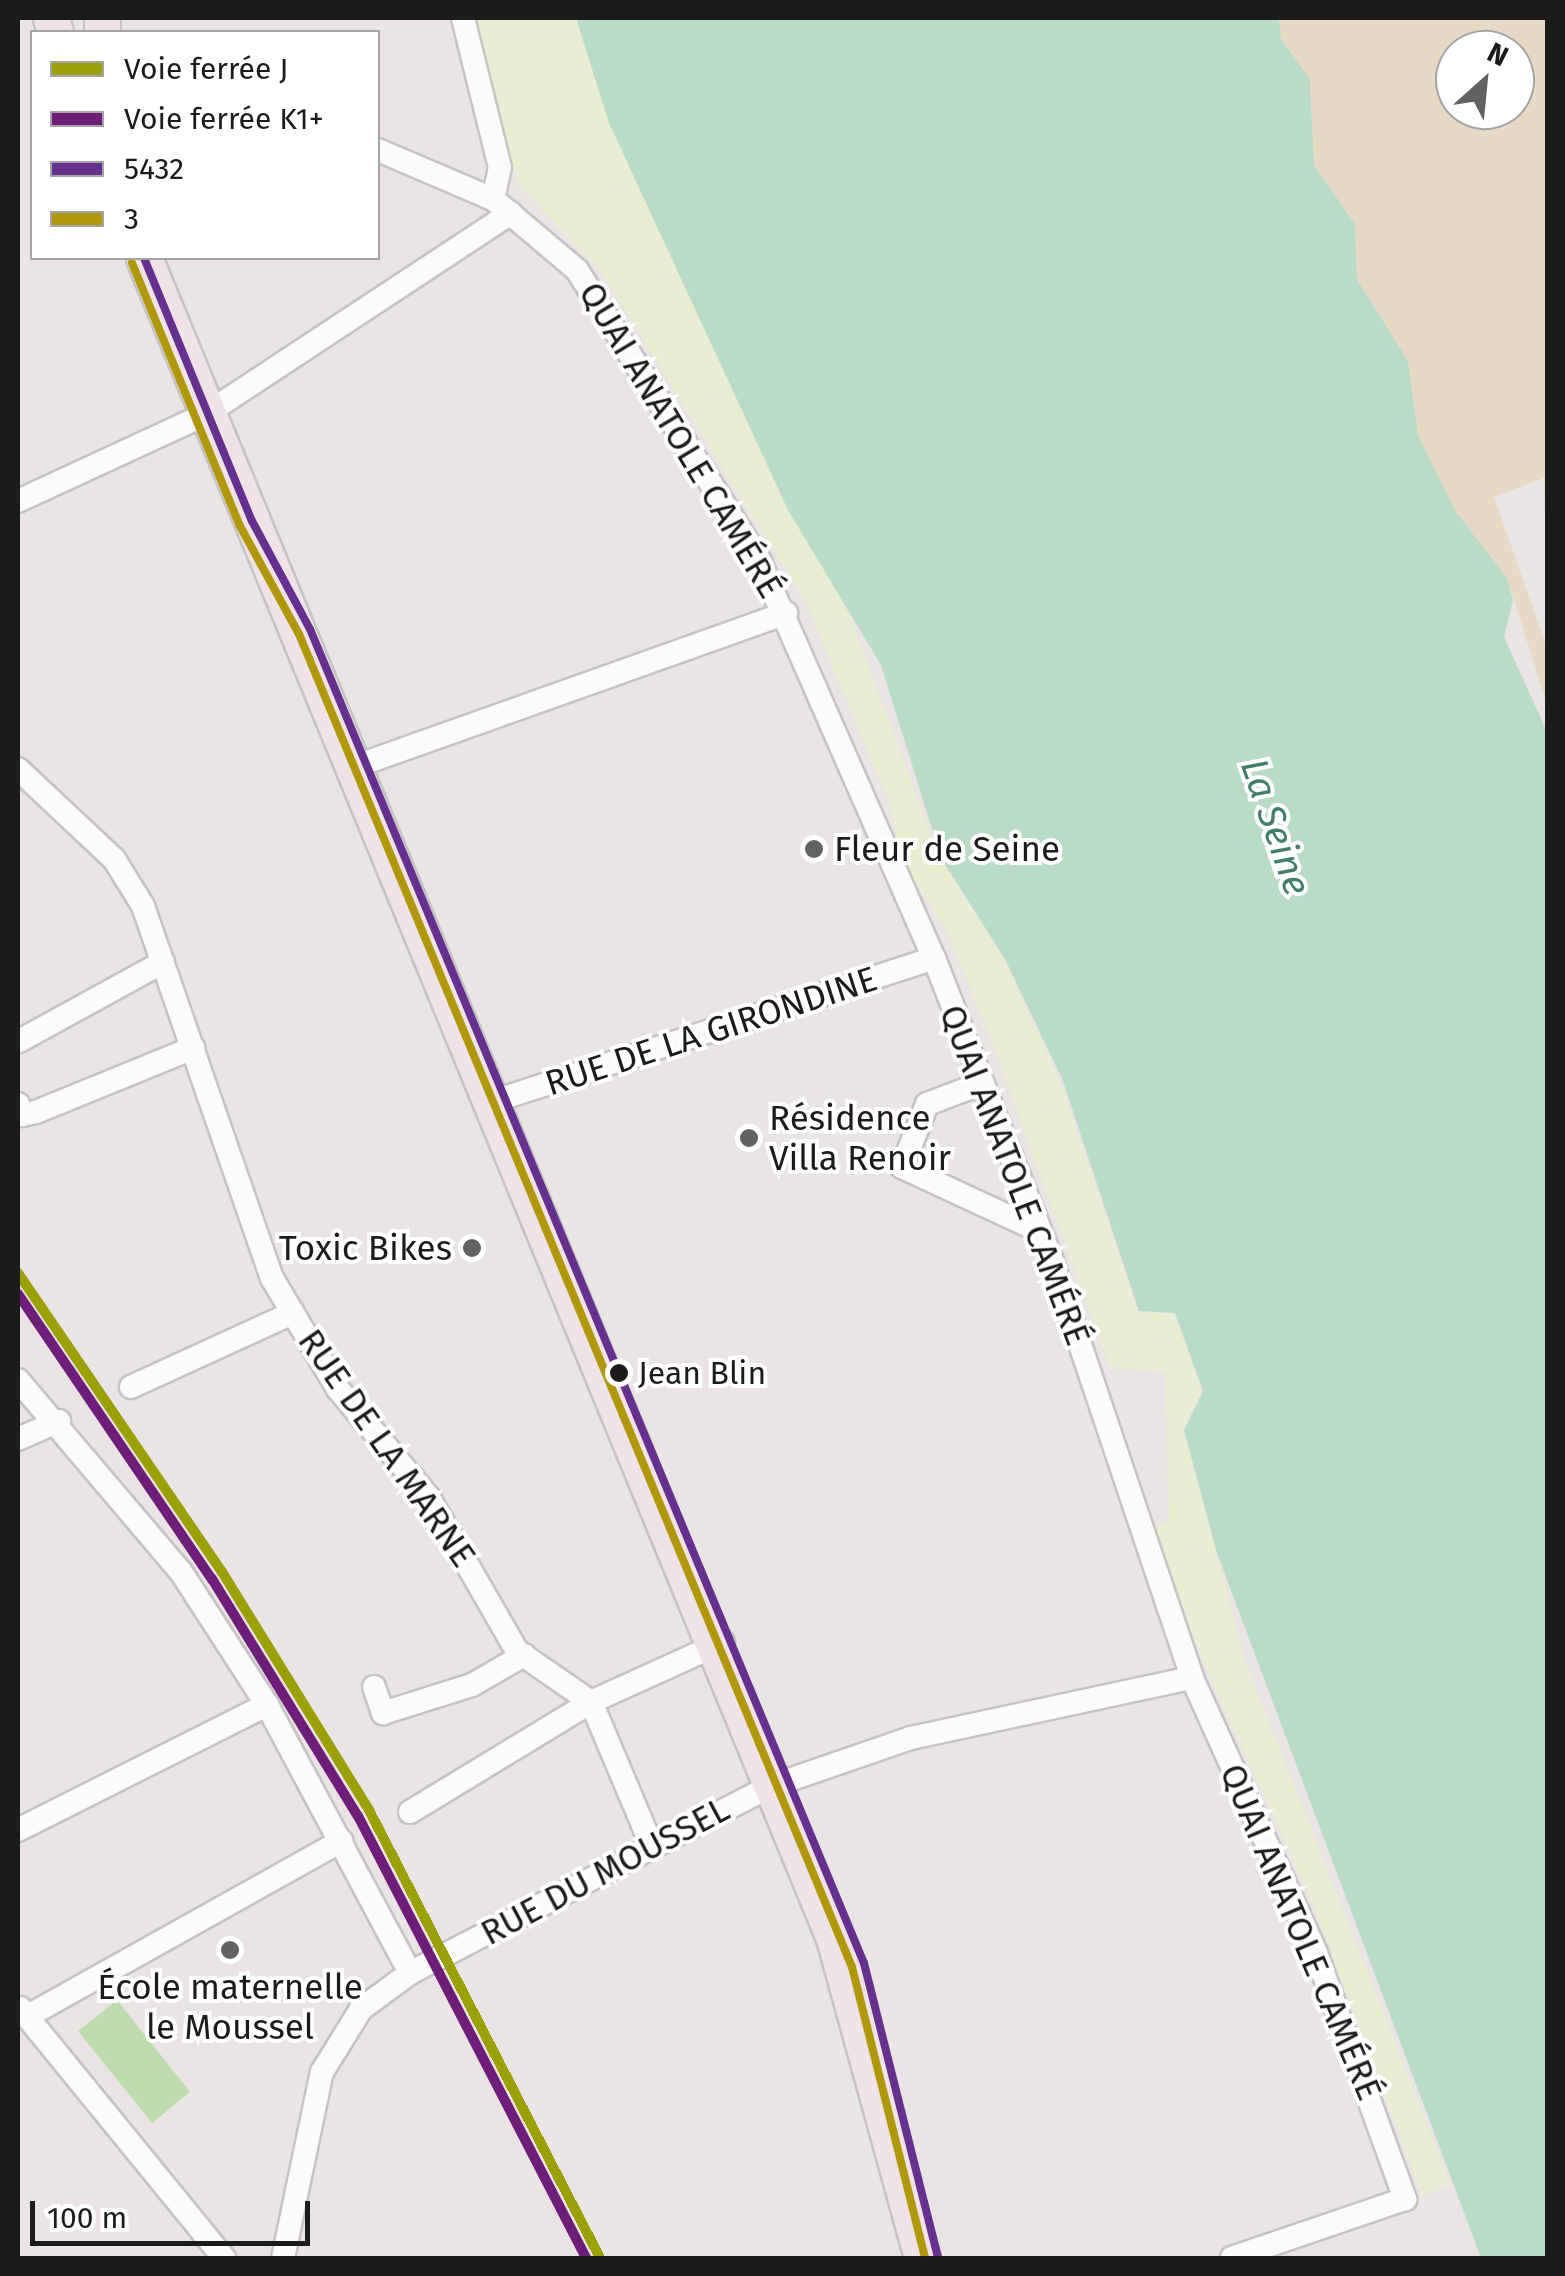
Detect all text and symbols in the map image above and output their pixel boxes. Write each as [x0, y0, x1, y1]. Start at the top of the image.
legend [30, 30, 380, 260]
north arrow [1435, 30, 1535, 130]
text: N [1482, 36, 1514, 74]
text: Voie ferrée J [124, 51, 288, 87]
text: Voie ferrée K1+ [124, 101, 324, 137]
text: 5432 [124, 151, 184, 187]
text: 3 [124, 201, 139, 237]
street label: QUAI ANATOLE CAMÉRÉ [570, 274, 792, 606]
water label: La Seine [1230, 753, 1320, 901]
place label: Fleur de Seine [834, 828, 1060, 870]
marker: Fleur de Seine [803, 838, 825, 860]
street label: RUE DE LA GIRONDINE [540, 958, 882, 1104]
street label: QUAI ANATOLE CAMÉRÉ [931, 999, 1099, 1351]
place label: Résidence Villa Renoir [769, 1097, 951, 1179]
marker: Résidence Villa Renoir [738, 1127, 760, 1149]
place label: Toxic Bikes [279, 1227, 452, 1269]
marker: Toxic Bikes [461, 1237, 483, 1259]
street label: RUE DE LA MARNE [289, 1321, 485, 1575]
place label: Jean Blin [638, 1354, 766, 1392]
marker: Jean Blin [609, 1363, 629, 1383]
street label: QUAI ANATOLE CAMÉRÉ [1211, 1758, 1391, 2106]
street label: RUE DU MOUSSEL [474, 1788, 736, 1954]
marker: École maternelle le Moussel [219, 1939, 241, 1961]
place label: École maternelle le Moussel [97, 1966, 363, 2048]
scale bar [35, 2181, 315, 2243]
text: 100 m [47, 2200, 127, 2236]

